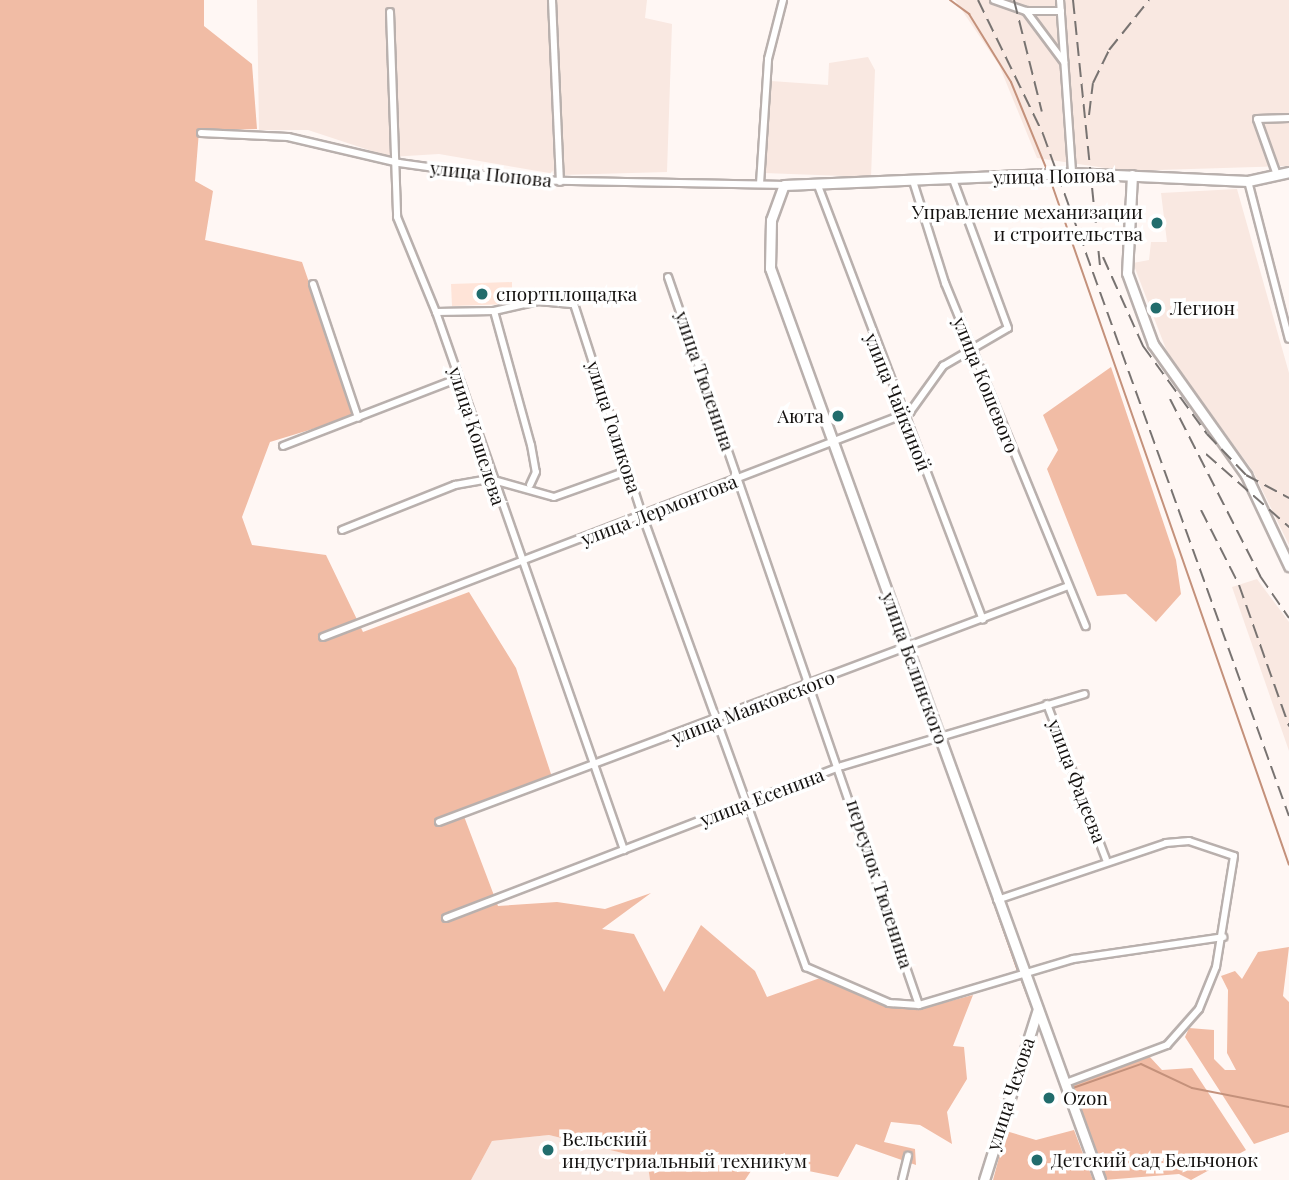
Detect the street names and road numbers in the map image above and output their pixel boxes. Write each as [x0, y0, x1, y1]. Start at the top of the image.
street label: улица Попова [429, 156, 553, 192]
street label: улица Попова [993, 164, 1115, 188]
street label: улица Тюленина [670, 308, 740, 454]
street label: улица Кошевого [948, 314, 1024, 456]
street label: улица Чайкиной [860, 330, 936, 474]
street label: улица Голикова [582, 358, 646, 496]
street label: улица Кошелева [444, 364, 510, 508]
street label: улица Лермонтова [578, 470, 740, 550]
street label: улица Белинского [877, 589, 953, 747]
street label: улица Маяковского [668, 665, 838, 749]
street label: улица Фадеева [1043, 716, 1111, 846]
street label: улица Есенина [697, 763, 827, 831]
street label: переулок Тюленина [842, 797, 918, 971]
street label: улица Чехова [981, 1035, 1039, 1153]

